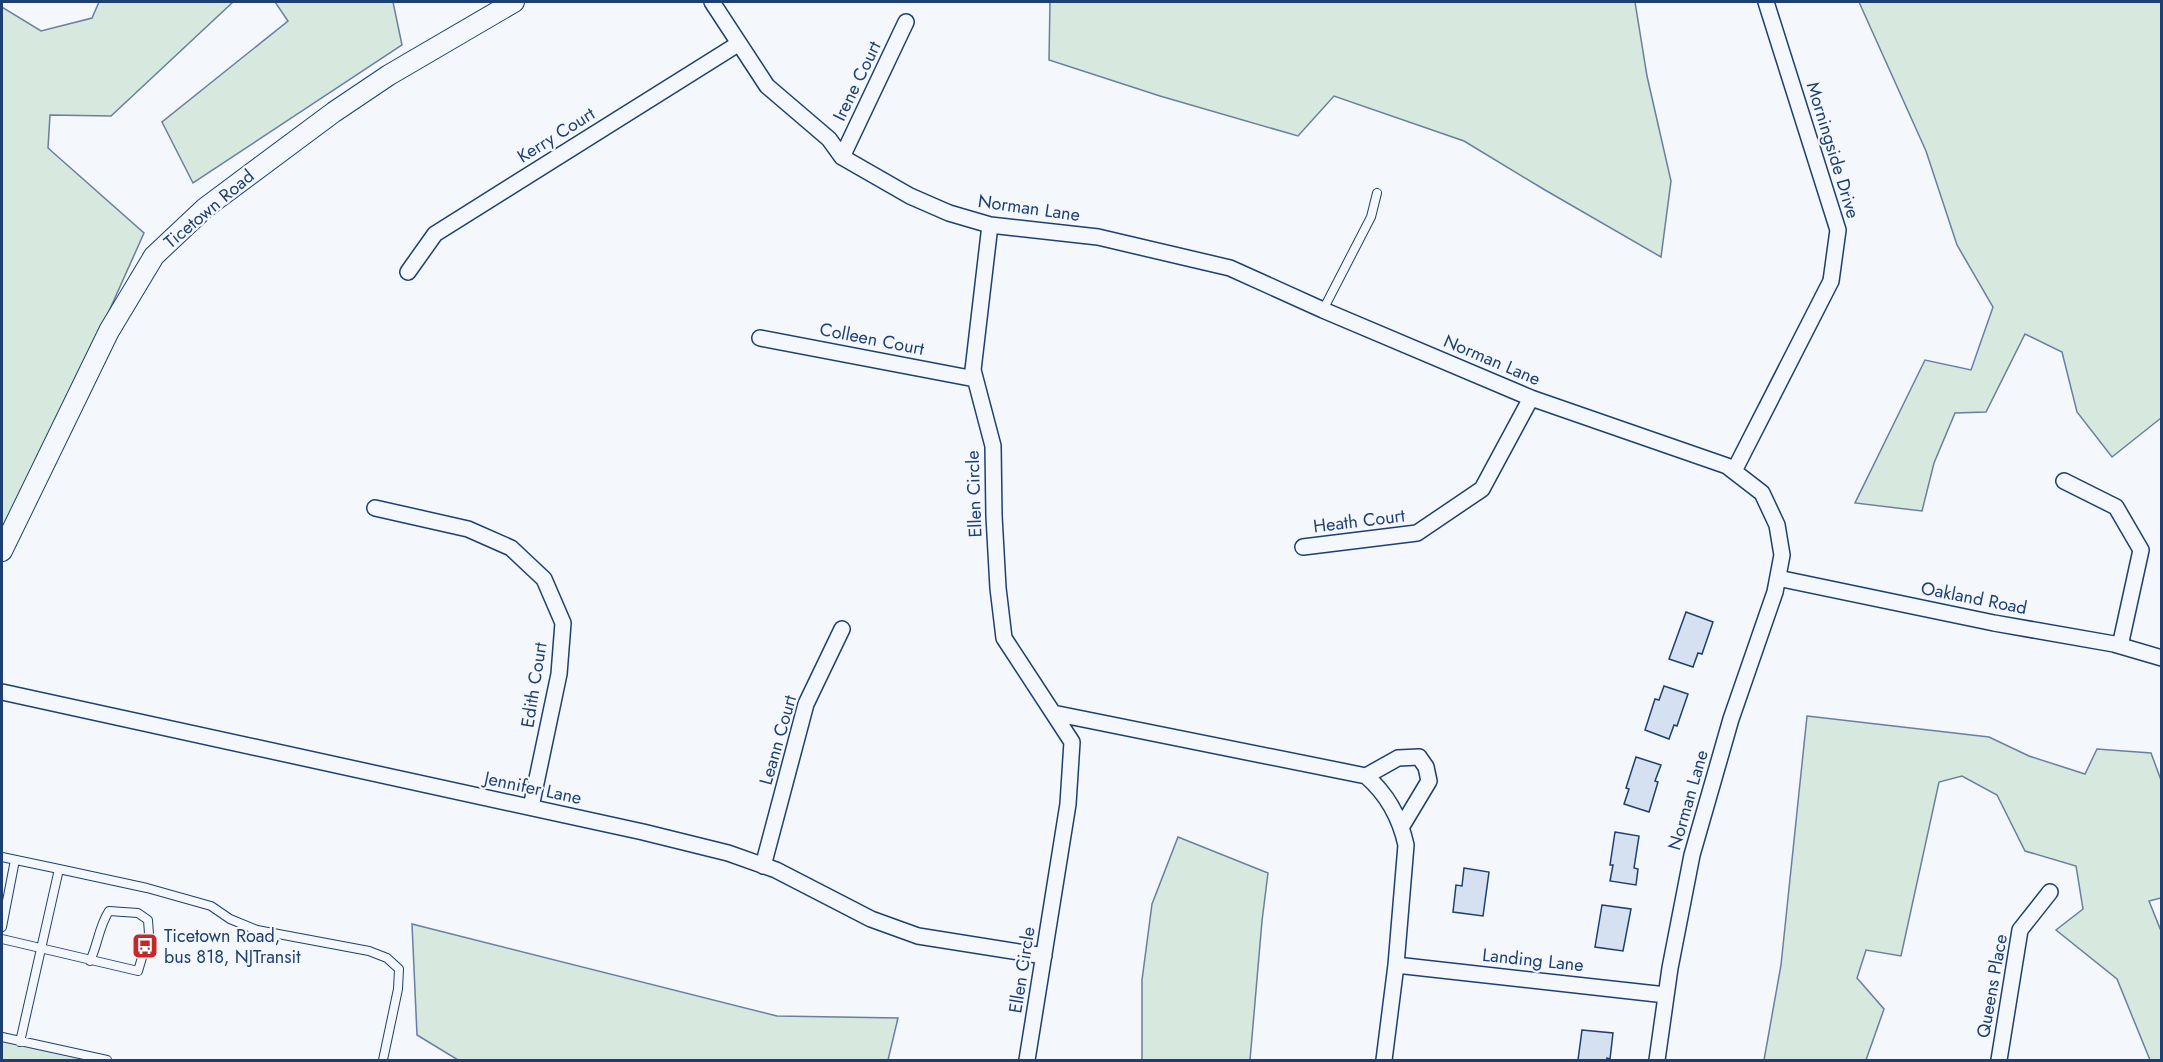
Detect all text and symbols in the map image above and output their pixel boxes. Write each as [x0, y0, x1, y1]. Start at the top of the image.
street label: Irene Court [827, 36, 888, 125]
street label: Morningside Drive [1800, 79, 1866, 221]
street label: Kerry Court [512, 101, 600, 169]
street label: Ticetown Road [158, 163, 260, 255]
street label: Norman Lane [976, 188, 1082, 228]
street label: Colleen Court [818, 316, 927, 362]
street label: Norman Lane [1440, 328, 1544, 392]
street label: Ellen Circle [959, 450, 989, 538]
street label: Heath Court [1312, 502, 1407, 540]
street label: Oakland Road [1919, 575, 2029, 621]
street label: Edith Court [514, 640, 554, 730]
street label: Leann Court [753, 691, 803, 788]
street label: Norman Lane [1661, 747, 1715, 853]
street label: Jennifer Lane [480, 765, 584, 811]
place label: Ticetown Road, bus 818, NJTransit [164, 923, 301, 970]
street label: Ellen Circle [1002, 925, 1042, 1015]
bus stop icon: Ticetown Road, bus 818, NJTransit [130, 931, 160, 961]
street label: Queens Place [1970, 932, 2014, 1040]
street label: Landing Lane [1481, 942, 1585, 978]

